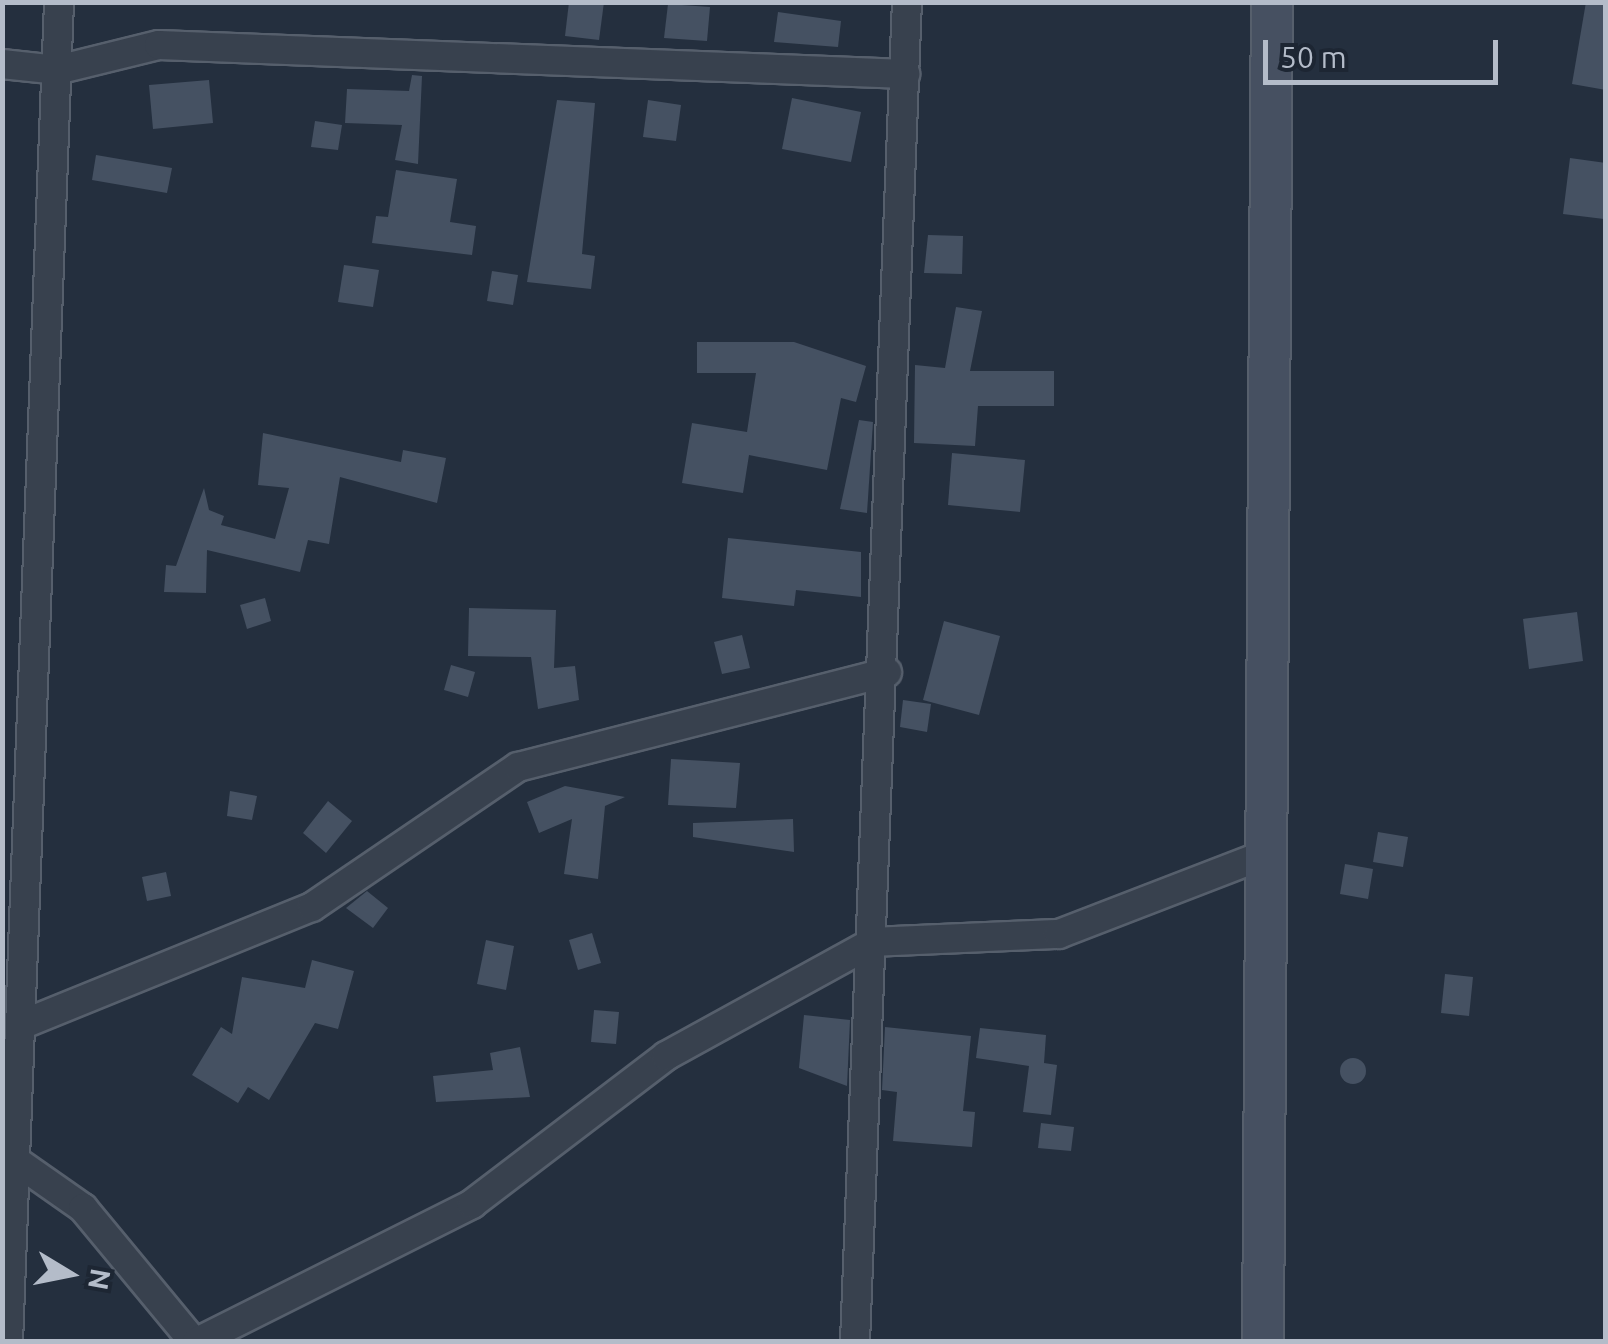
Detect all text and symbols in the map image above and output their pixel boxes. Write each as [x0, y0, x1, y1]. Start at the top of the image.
scale bar [1268, 20, 1503, 82]
text: 50 m [1280, 40, 1347, 74]
north arrow [20, 1224, 120, 1324]
text: N [83, 1266, 117, 1292]

